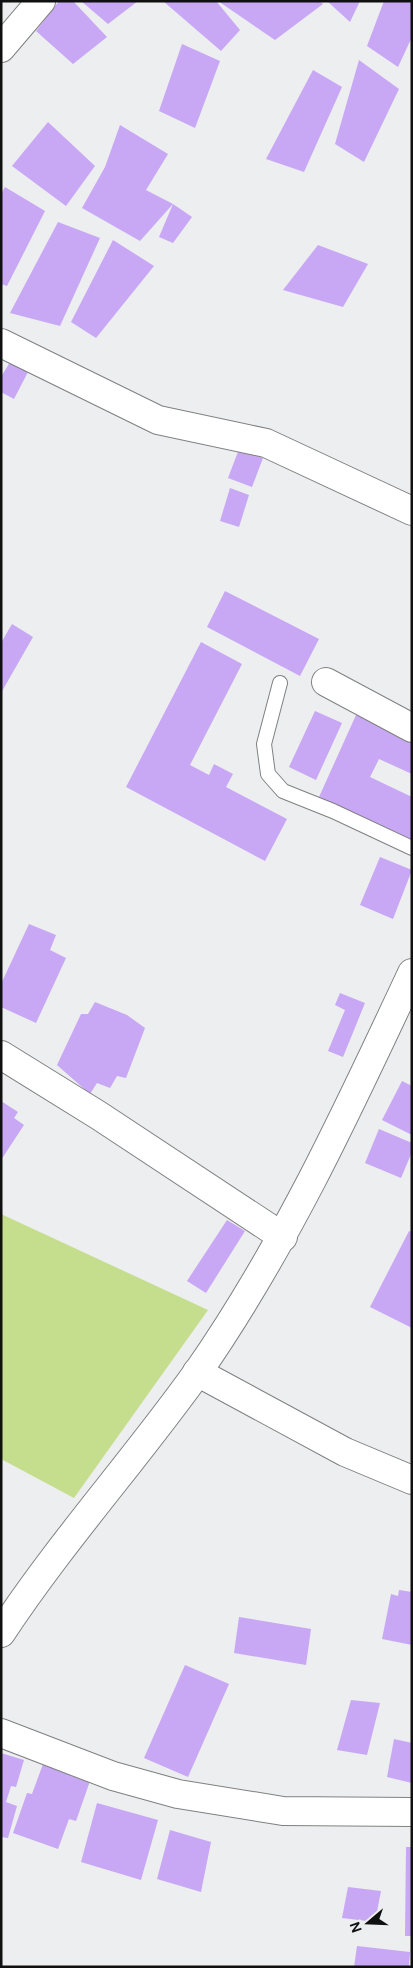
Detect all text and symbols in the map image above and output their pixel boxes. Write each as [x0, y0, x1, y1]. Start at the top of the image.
north arrow [343, 1898, 393, 1948]
text: N [346, 1919, 366, 1935]

